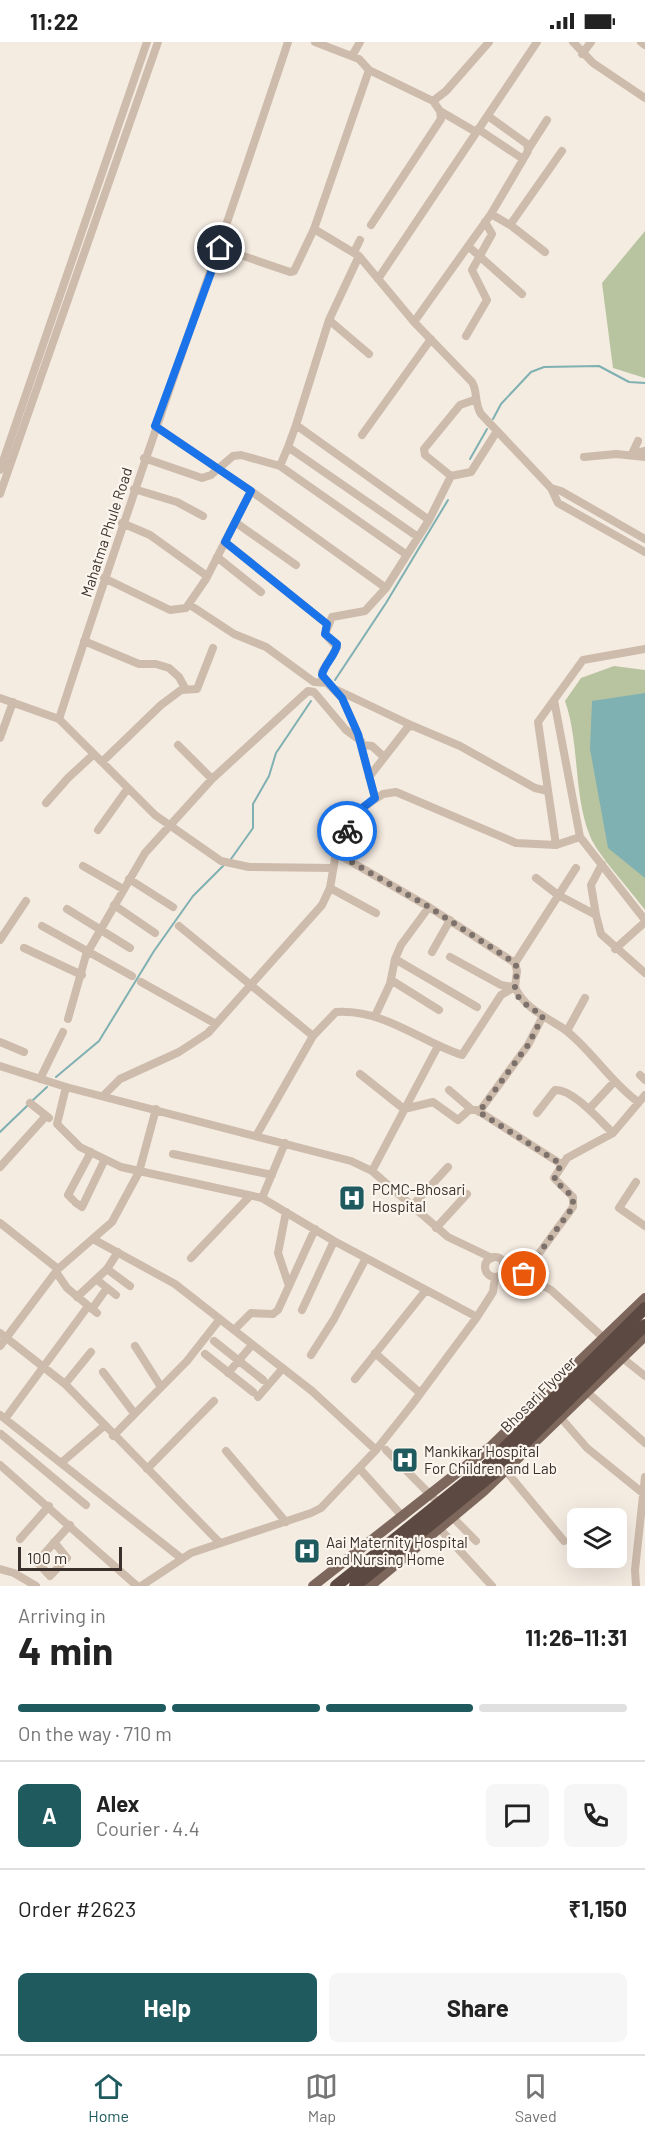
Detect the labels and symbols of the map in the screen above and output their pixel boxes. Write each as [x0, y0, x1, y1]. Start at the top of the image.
pin [194, 222, 245, 273]
street label: Mahatma Phule Road [77, 465, 135, 599]
courier [317, 801, 377, 861]
place label: PCMC-Bhosari Hospital [372, 1180, 465, 1215]
hospital icon: PCMC-Bhosari Hospital [337, 1183, 367, 1213]
pin [498, 1248, 549, 1299]
street label: Bhosari Flyover [496, 1352, 580, 1436]
place label: Mankikar Hospital For Children and Lab [424, 1442, 557, 1477]
hospital icon: Mankikar Hospital For Children and Lab [390, 1445, 420, 1475]
place label: Aai Maternity Hospital and Nursing Home [326, 1533, 468, 1568]
hospital icon: Aai Maternity Hospital and Nursing Home [292, 1536, 322, 1566]
scale bar [18, 1544, 122, 1572]

